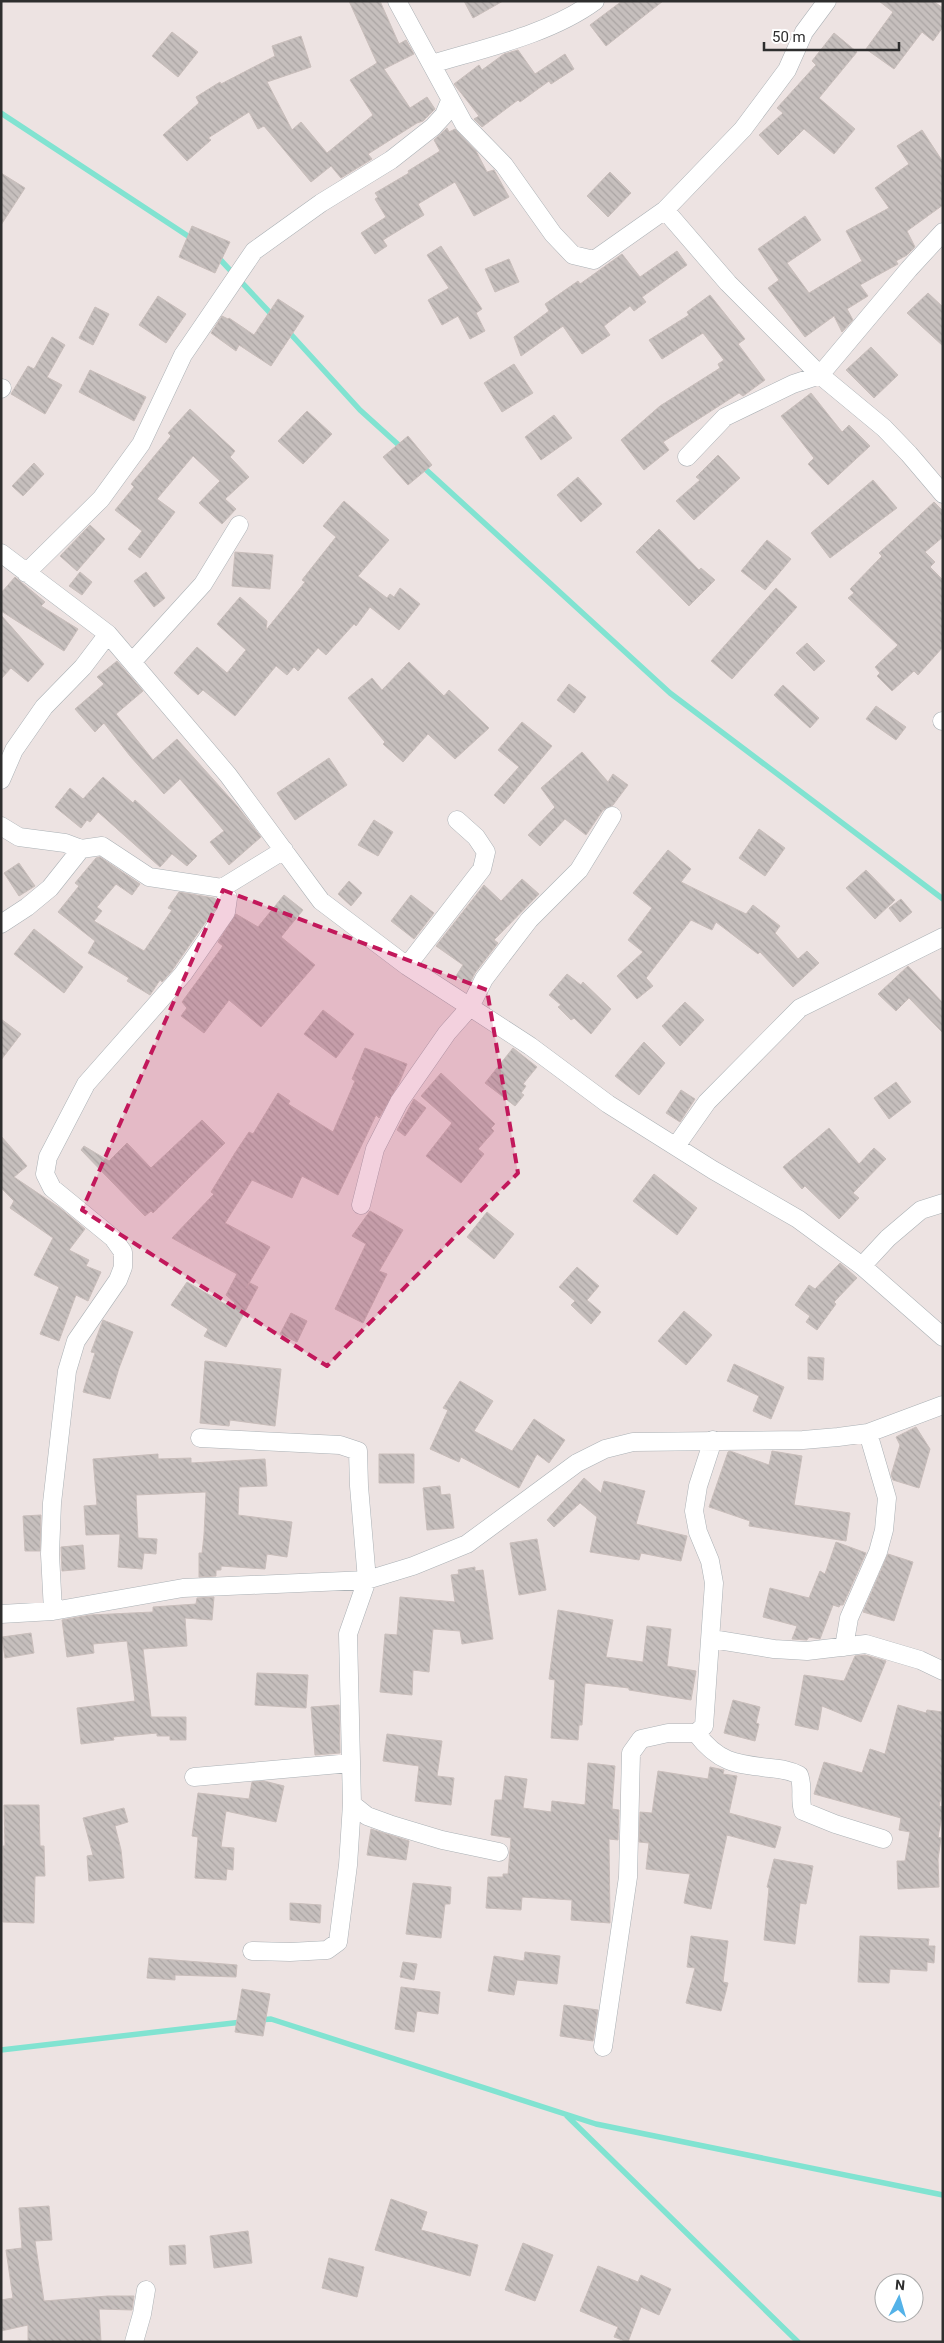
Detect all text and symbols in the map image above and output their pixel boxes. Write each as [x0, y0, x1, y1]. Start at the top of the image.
scale bar [764, 20, 899, 52]
text: 50 m [772, 28, 806, 46]
north arrow [874, 2273, 924, 2323]
text: N [895, 2277, 906, 2293]

